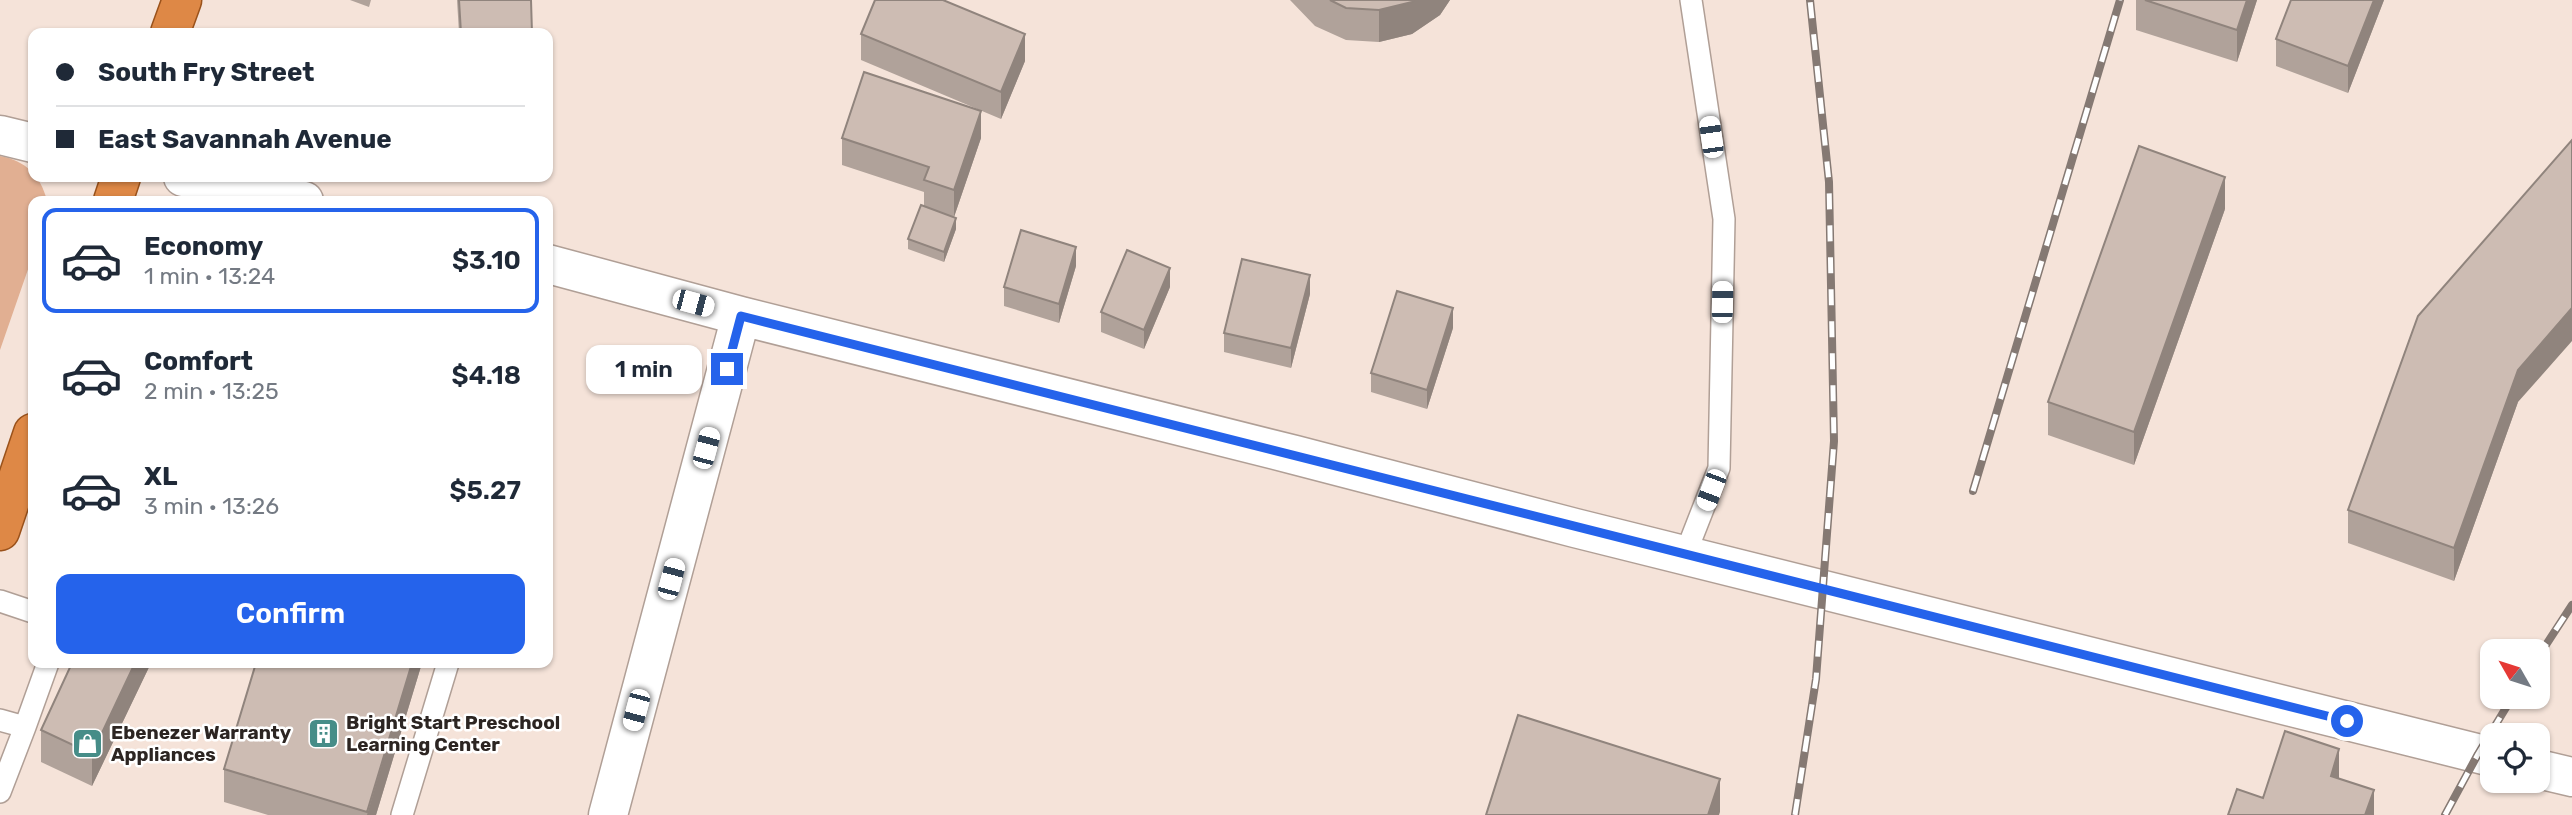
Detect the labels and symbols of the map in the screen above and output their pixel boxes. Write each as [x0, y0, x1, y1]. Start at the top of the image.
car [1698, 115, 1725, 159]
car [1712, 281, 1733, 323]
car [670, 287, 717, 319]
callout: 1 min [587, 344, 702, 394]
route end [711, 353, 743, 385]
car [691, 425, 722, 471]
car [1694, 467, 1729, 513]
car [656, 556, 687, 602]
north arrow [2480, 639, 2550, 709]
car [621, 687, 652, 733]
route start [2331, 705, 2363, 737]
place label: Bright Start Preschool Learning Center [346, 711, 560, 756]
building icon: Bright Start Preschool Learning Center [306, 716, 340, 750]
place label: Ebenezer Warranty Appliances [111, 721, 292, 766]
shop icon: Ebenezer Warranty Appliances [71, 726, 105, 760]

